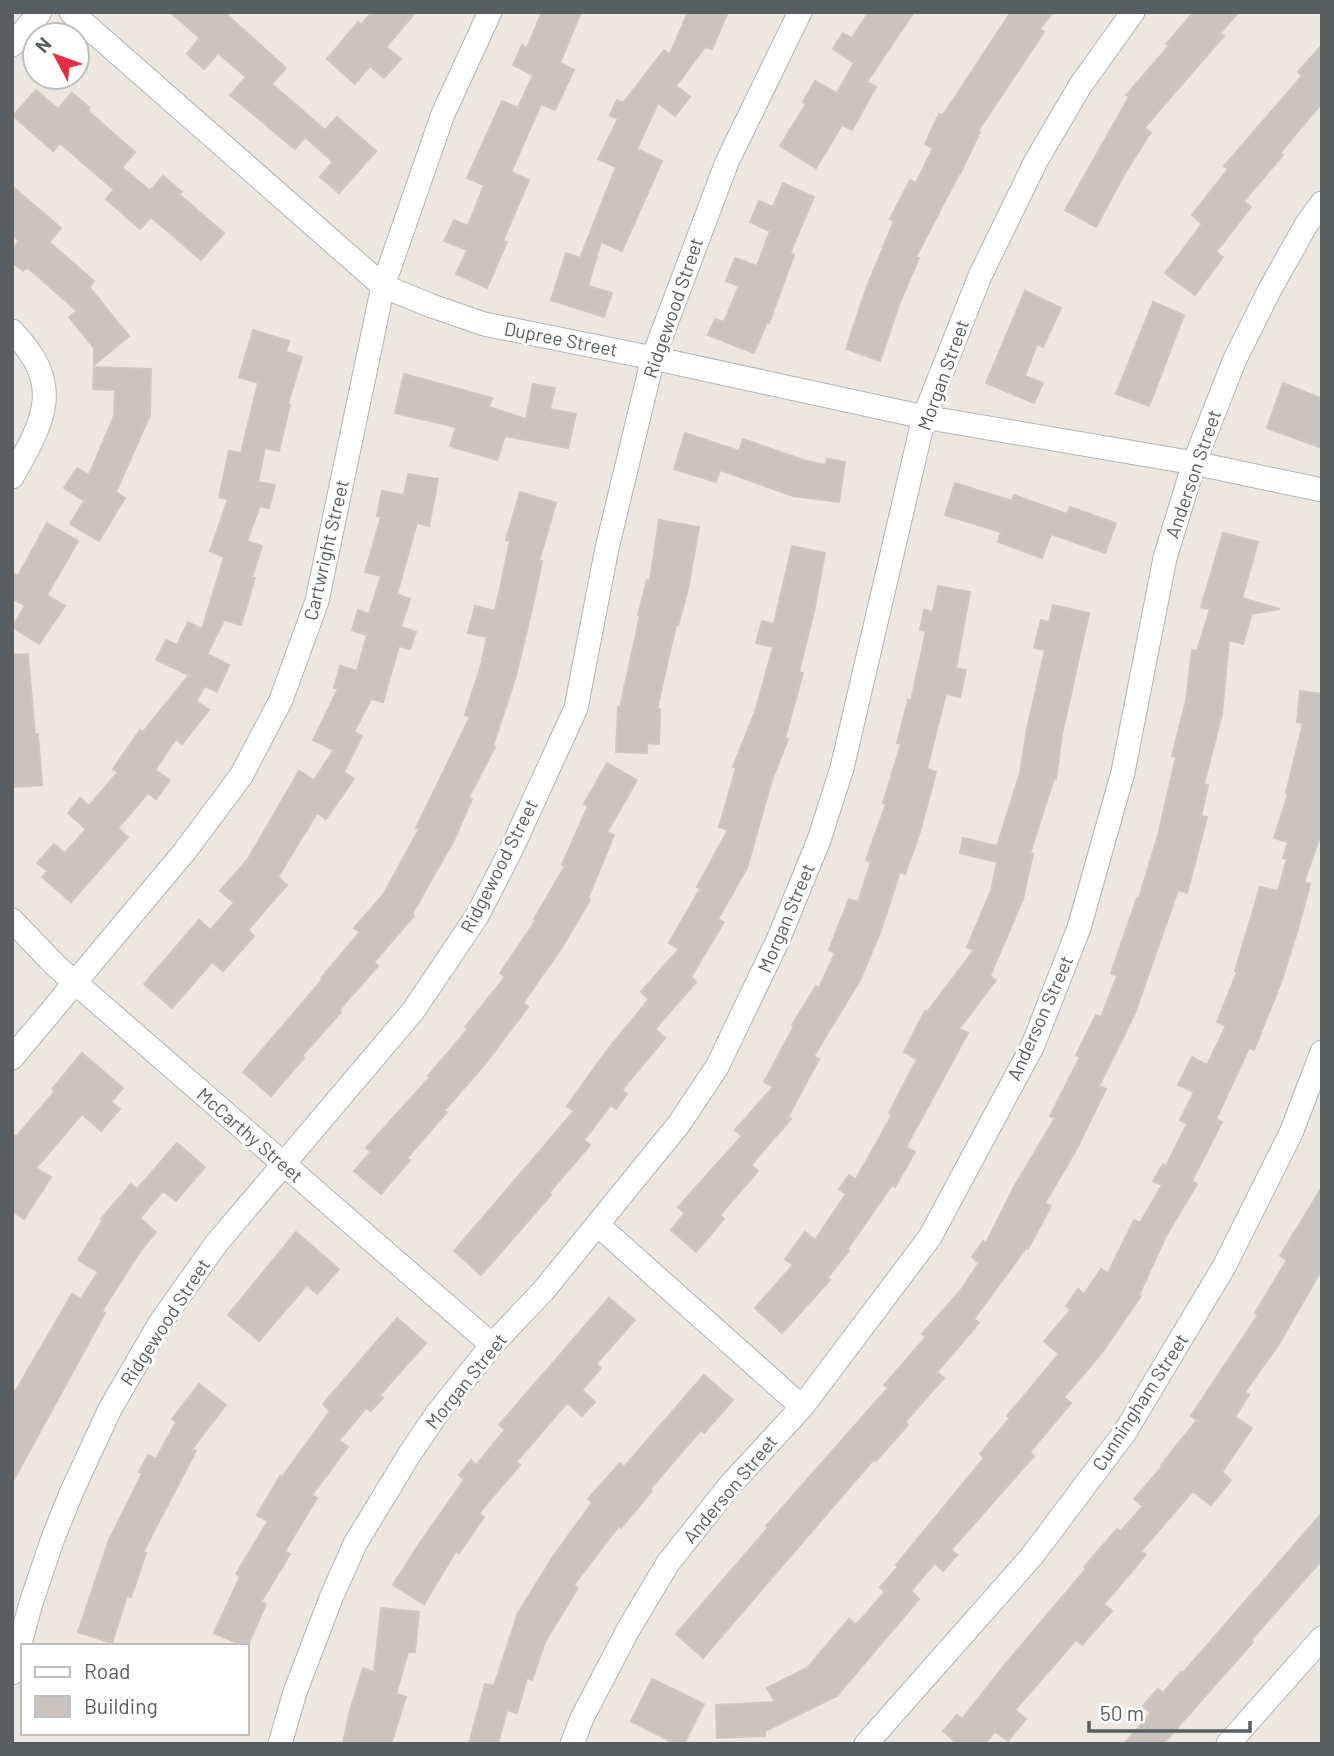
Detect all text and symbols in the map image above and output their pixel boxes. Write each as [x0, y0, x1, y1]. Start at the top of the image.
north arrow [21, 21, 91, 91]
text: N [30, 32, 56, 57]
street label: Ridgewood Street [638, 235, 707, 381]
street label: Dupree Street [503, 316, 620, 361]
street label: Morgan Street [912, 316, 973, 433]
street label: Anderson Street [1160, 407, 1225, 541]
street label: Cartwright Street [298, 477, 353, 622]
street label: Ridgewood Street [455, 795, 542, 936]
street label: Morgan Street [752, 860, 819, 976]
street label: Anderson Street [1002, 952, 1077, 1084]
street label: McCarthy Street [193, 1082, 308, 1187]
street label: Ridgewood Street [115, 1254, 214, 1390]
street label: Morgan Street [420, 1328, 511, 1433]
street label: Cunningham Street [1087, 1329, 1192, 1475]
street label: Anderson Street [678, 1430, 782, 1548]
legend [21, 1644, 248, 1735]
text: Road [84, 1658, 130, 1683]
scale bar [1089, 1690, 1250, 1734]
text: Building [84, 1693, 158, 1718]
text: 50 m [1100, 1700, 1144, 1725]

